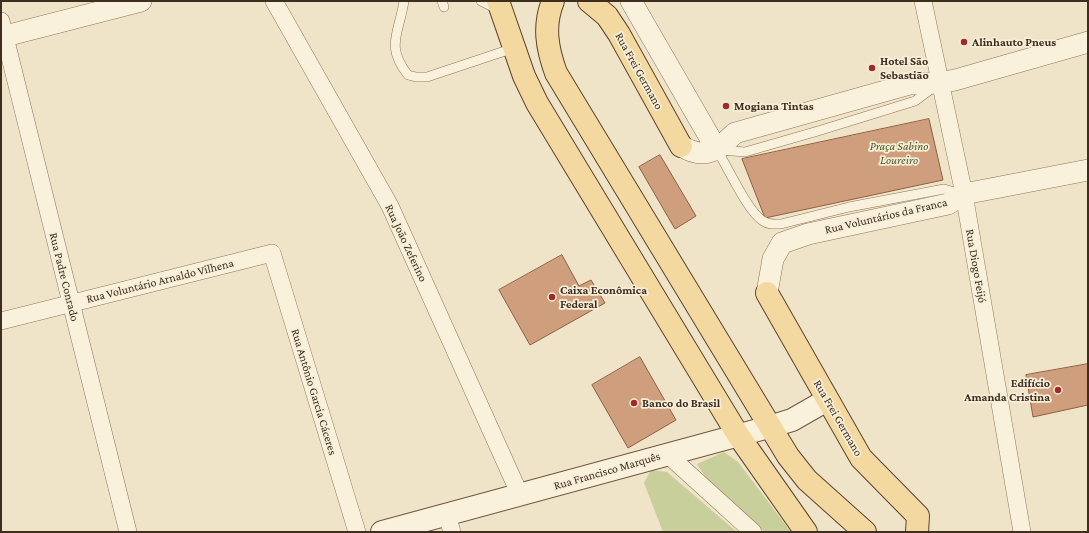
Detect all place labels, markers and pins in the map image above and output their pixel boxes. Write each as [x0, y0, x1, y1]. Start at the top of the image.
place label: Alinhauto Pneus [972, 35, 1056, 49]
marker: Alinhauto Pneus [959, 37, 969, 47]
place label: Hotel São Sebastião [880, 54, 929, 82]
marker: Hotel São Sebastião [867, 63, 877, 73]
place label: Mogiana Tintas [734, 99, 814, 113]
marker: Mogiana Tintas [721, 101, 731, 111]
place label: Caixa Econômica Federal [560, 283, 647, 311]
marker: Caixa Econômica Federal [547, 292, 557, 302]
place label: Edifício Amanda Cristina [964, 376, 1050, 404]
marker: Edifício Amanda Cristina [1053, 385, 1063, 395]
place label: Banco do Brasil [642, 396, 720, 410]
marker: Banco do Brasil [629, 398, 639, 408]

